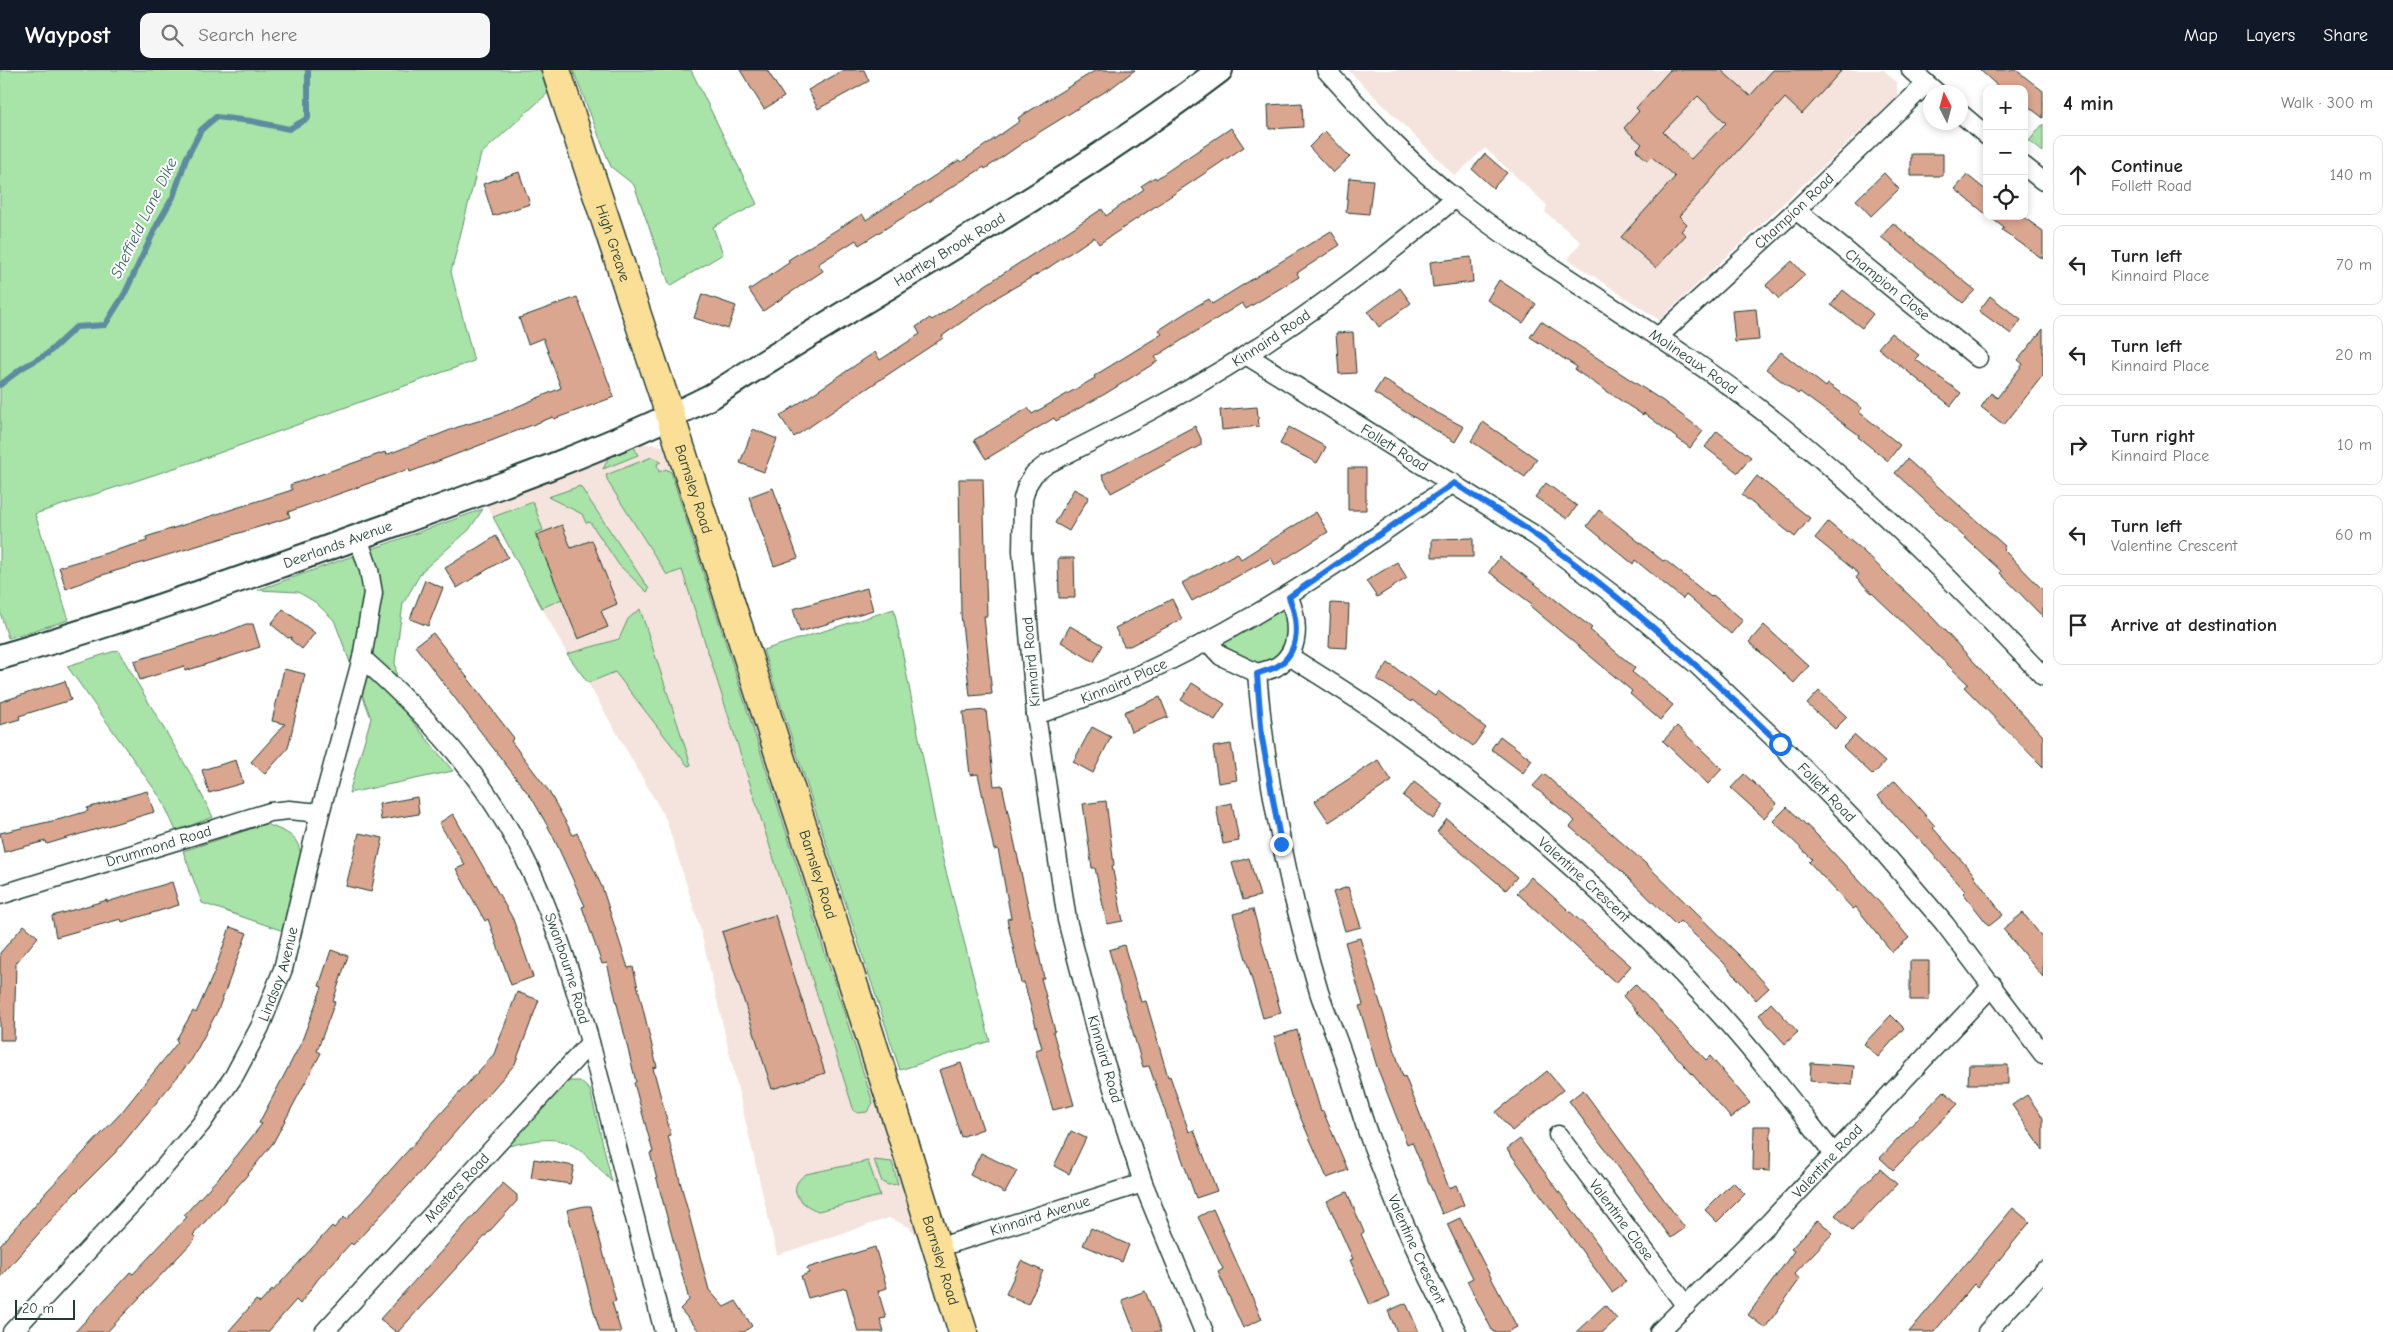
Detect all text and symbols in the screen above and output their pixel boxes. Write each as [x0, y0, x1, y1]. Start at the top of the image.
search box [140, 13, 490, 58]
text: Waypost [25, 21, 110, 49]
icon: search [158, 21, 186, 49]
text: Search here [198, 24, 297, 46]
text: Map [2184, 25, 2218, 46]
text: Layers [2246, 25, 2295, 46]
text: Share [2323, 25, 2368, 46]
north arrow [1923, 85, 1968, 130]
map controls [1983, 85, 2028, 220]
button: + [1983, 85, 2028, 130]
text: 4 min [2063, 91, 2114, 115]
text: Walk · 300 m [2281, 94, 2373, 112]
button: − [1983, 130, 2028, 175]
water label: Sheffield Lane Dike [107, 155, 181, 281]
text: Continue [2111, 155, 2183, 177]
icon: ahead [2064, 161, 2092, 189]
text: 140 m [2330, 166, 2372, 184]
street label: Champion Road [1751, 169, 1838, 253]
button: locate [1983, 175, 2028, 220]
text: Follett Road [2111, 177, 2192, 195]
street label: High Greave [592, 202, 634, 284]
street label: Hartley Brook Road [891, 209, 1008, 290]
street label: Champion Close [1841, 245, 1934, 325]
text: Turn left [2111, 245, 2182, 267]
icon: left [2064, 251, 2092, 279]
text: 70 m [2336, 256, 2372, 274]
text: Kinnaird Place [2111, 267, 2209, 285]
street label: Kinnaird Road [1229, 306, 1314, 371]
street label: Molineaux Road [1646, 325, 1741, 398]
text: Turn left [2111, 335, 2182, 357]
icon: left [2064, 341, 2092, 369]
text: 20 m [2335, 346, 2372, 364]
text: Kinnaird Place [2111, 357, 2209, 375]
street label: Follett Road [1358, 420, 1431, 475]
text: Turn right [2111, 425, 2195, 447]
icon: right [2064, 431, 2092, 459]
text: 10 m [2337, 436, 2372, 454]
street label: Barnsley Road [671, 442, 716, 536]
text: Kinnaird Place [2111, 447, 2209, 465]
text: Turn left [2111, 515, 2182, 537]
street label: Deerlands Avenue [281, 516, 395, 572]
icon: left [2064, 521, 2092, 549]
text: 60 m [2335, 526, 2372, 544]
text: Valentine Crescent [2111, 537, 2237, 555]
icon: arrive [2064, 611, 2092, 639]
text: Arrive at destination [2111, 614, 2277, 636]
street label: Kinnaird Road [1018, 616, 1044, 708]
street label: Kinnaird Place [1078, 654, 1170, 707]
route start [1769, 733, 1792, 756]
street label: Follett Road [1794, 759, 1860, 826]
street label: Drummond Road [104, 822, 214, 871]
street label: Barnsley Road [795, 828, 841, 921]
route end [1270, 833, 1293, 856]
street label: Valentine Crescent [1534, 833, 1635, 927]
street label: Swanbourne Road [541, 910, 594, 1026]
street label: Lindsay Avenue [254, 925, 302, 1024]
street label: Kinnaird Road [1084, 1013, 1126, 1105]
street label: Valentine Road [1788, 1120, 1866, 1202]
street label: Masters Road [420, 1149, 493, 1226]
street label: Valentine Close [1585, 1176, 1658, 1264]
street label: Kinnaird Avenue [988, 1191, 1093, 1240]
street label: Valentine Crescent [1384, 1192, 1450, 1308]
street label: Barnsley Road [918, 1213, 963, 1307]
scale bar [15, 1297, 75, 1320]
text: 20 m [22, 1300, 54, 1317]

